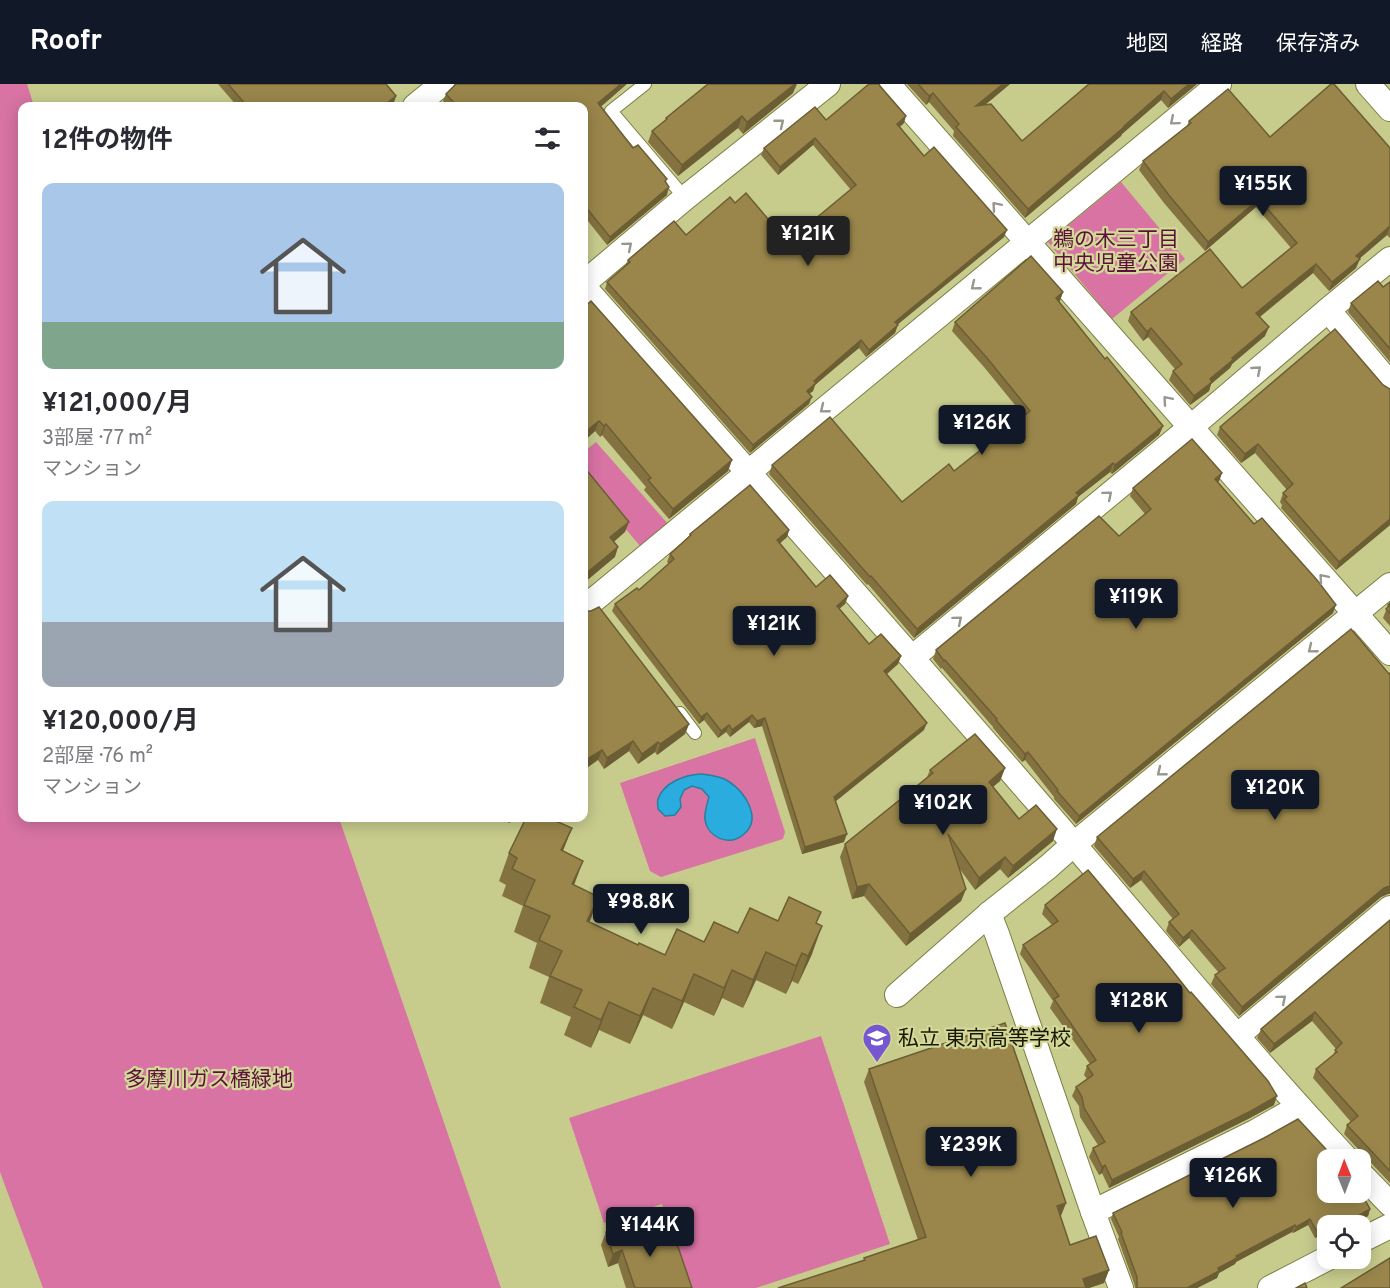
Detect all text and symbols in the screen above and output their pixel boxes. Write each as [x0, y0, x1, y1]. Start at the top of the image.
text: Roofr [30, 24, 102, 60]
text: 地図 [1126, 31, 1168, 58]
text: 経路 [1201, 31, 1243, 58]
text: 保存済み [1276, 31, 1360, 58]
one-way arrow [1169, 114, 1180, 125]
one-way arrow [773, 119, 784, 130]
icon: filters [531, 122, 564, 155]
text: 12件の物件 [42, 125, 172, 158]
pin: ¥155K [1221, 166, 1305, 217]
text: ¥155K [1234, 172, 1292, 198]
one-way arrow [993, 202, 1004, 213]
pin: ¥121K [766, 216, 850, 267]
icon: home [249, 222, 357, 330]
text: ¥121K [781, 222, 835, 248]
park label: 鵜の木三丁目 中央児童公園 [1053, 227, 1179, 278]
one-way arrow [621, 242, 632, 253]
one-way arrow [970, 278, 981, 289]
one-way arrow [1250, 366, 1261, 377]
text: ¥121,000/月 [42, 388, 192, 421]
one-way arrow [1163, 396, 1174, 407]
one-way arrow [820, 402, 831, 413]
pin: ¥126K [940, 405, 1024, 456]
text: ¥126K [953, 411, 1011, 437]
text: 3部屋 · 77 m² [42, 426, 152, 452]
text: マンション [42, 457, 142, 483]
one-way arrow [1101, 492, 1112, 503]
icon: home [249, 540, 357, 648]
one-way arrow [1320, 574, 1331, 585]
pin: ¥119K [1094, 579, 1178, 630]
text: ¥119K [1109, 585, 1163, 611]
pin: ¥121K [732, 606, 816, 657]
text: ¥121K [747, 612, 801, 638]
one-way arrow [951, 616, 962, 627]
one-way arrow [1308, 641, 1319, 652]
text: ¥120,000/月 [42, 706, 199, 739]
text: 2部屋 · 76 m² [42, 744, 153, 770]
one-way arrow [1157, 765, 1168, 776]
pin: ¥120K [1233, 770, 1317, 821]
text: マンション [42, 775, 142, 801]
text: ¥120K [1245, 776, 1305, 802]
pin: ¥102K [901, 785, 985, 836]
text: ¥102K [913, 791, 973, 817]
pin: ¥98.8K [592, 884, 690, 935]
text: ¥98.8K [607, 890, 675, 916]
pin: ¥128K [1097, 983, 1181, 1034]
text: ¥128K [1109, 989, 1169, 1015]
one-way arrow [1275, 995, 1286, 1006]
school or university icon: 私立 東京高等学校 [861, 1022, 893, 1064]
place label: 私立 東京高等学校 [898, 1026, 1071, 1053]
park label: 多摩川ガス橋緑地 [125, 1067, 293, 1094]
pin: ¥239K [929, 1127, 1013, 1178]
text: ¥239K [940, 1133, 1002, 1159]
north arrow [1317, 1149, 1371, 1203]
map controls [1317, 1149, 1371, 1269]
pin: ¥126K [1191, 1158, 1275, 1209]
text: ¥126K [1204, 1164, 1262, 1190]
pin: ¥144K [608, 1207, 692, 1258]
text: ¥144K [620, 1213, 680, 1239]
button: locate [1317, 1215, 1371, 1269]

